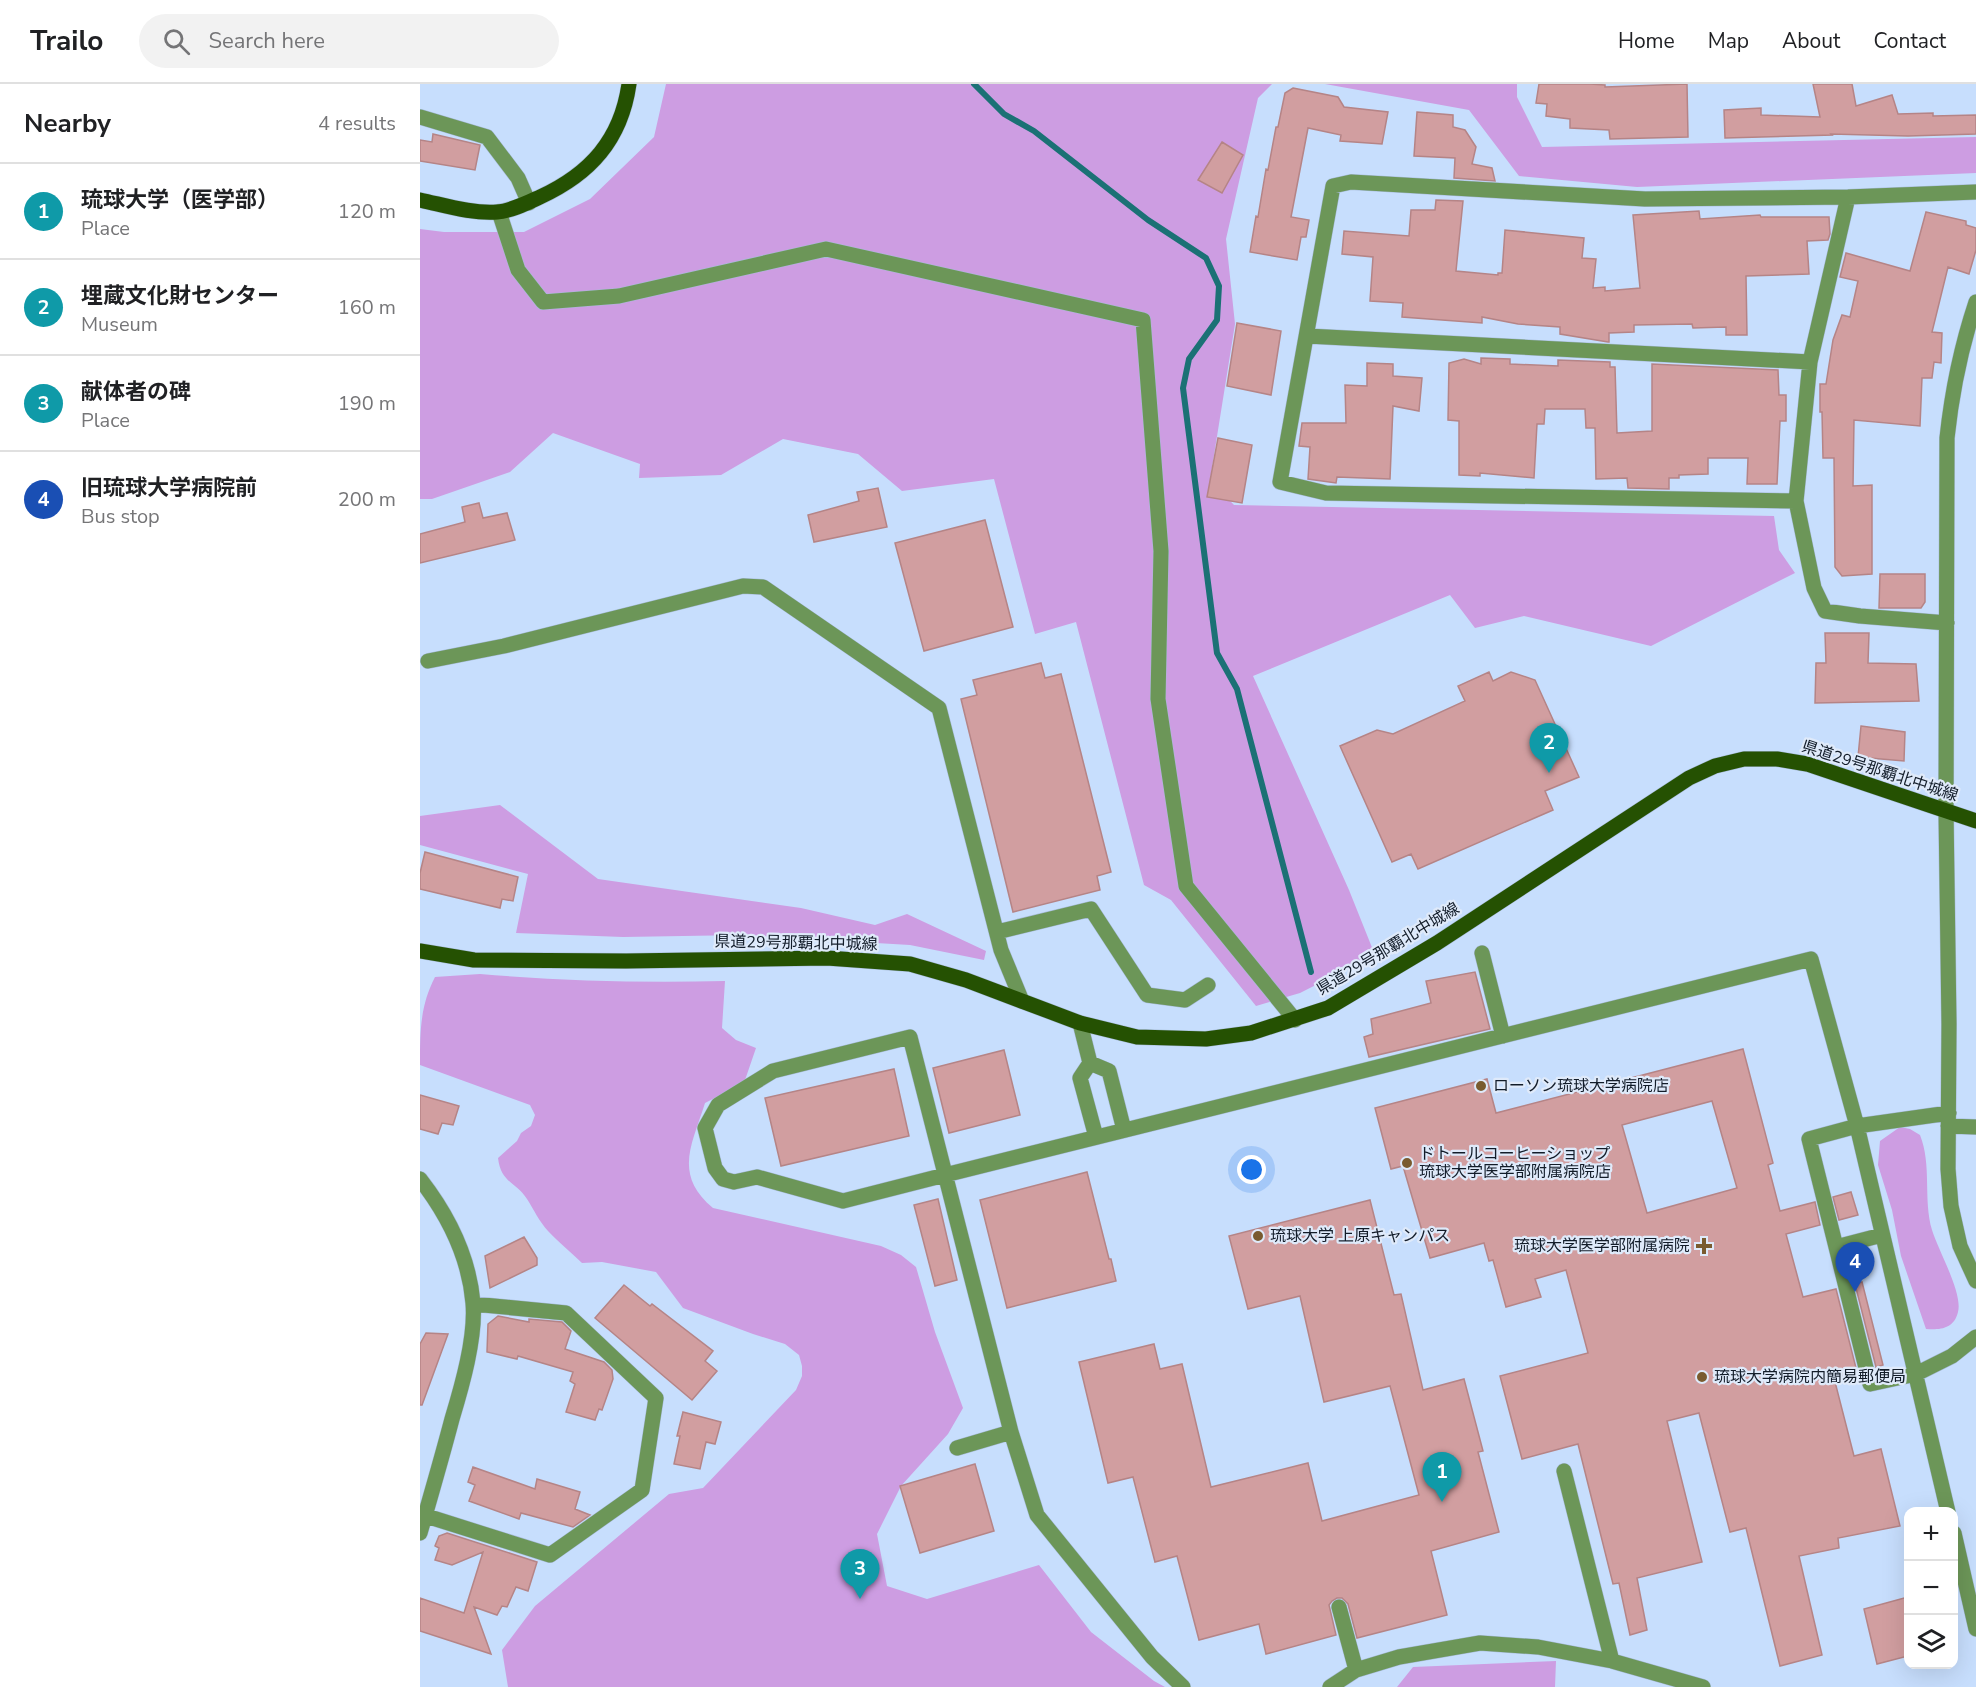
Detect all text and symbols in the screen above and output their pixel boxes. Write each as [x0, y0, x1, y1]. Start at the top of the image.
search box [139, 14, 559, 68]
text: Trailo [30, 22, 103, 60]
icon: search [160, 25, 193, 58]
text: Search here [208, 26, 325, 56]
text: Home [1618, 27, 1675, 55]
text: Map [1708, 27, 1749, 55]
text: About [1782, 27, 1840, 55]
text: Contact [1873, 27, 1946, 55]
text: Nearby [24, 106, 111, 141]
text: 4 results [318, 110, 396, 137]
text: 琉球大学（医学部） [81, 185, 279, 215]
text: 1 [38, 198, 50, 225]
text: 120 m [338, 198, 396, 225]
text: Place [81, 215, 130, 242]
text: 埋蔵文化財センター [81, 281, 279, 311]
text: 2 [38, 294, 50, 321]
text: 160 m [338, 294, 396, 321]
text: Museum [81, 311, 158, 338]
text: 献体者の碑 [81, 377, 191, 407]
text: 3 [38, 390, 50, 417]
text: 190 m [338, 390, 396, 417]
text: Place [81, 407, 130, 434]
text: 旧琉球大学病院前 [81, 473, 257, 503]
text: 4 [38, 486, 50, 513]
text: 200 m [338, 486, 396, 513]
text: Bus stop [81, 503, 160, 530]
pin: 2 [1530, 724, 1568, 773]
street label: 県道29号那覇北中城線 [1799, 735, 1961, 807]
street label: 県道29号那覇北中城線 [1312, 898, 1464, 1000]
street label: 県道29号那覇北中城線 [714, 931, 878, 955]
place label: ローソン琉球大学病院店 [1493, 1075, 1669, 1097]
marker: ローソン琉球大学病院店 [1474, 1079, 1488, 1093]
place label: ドトールコーヒーショップ 琉球大学医学部附属病院店 [1419, 1143, 1611, 1183]
your location [1237, 1155, 1266, 1184]
marker: ドトールコーヒーショップ 琉球大学医学部附属病院店 [1400, 1156, 1414, 1170]
place label: 琉球大学 上原キャンパス [1270, 1225, 1450, 1247]
marker: 琉球大学 上原キャンパス [1251, 1229, 1265, 1243]
place label: 琉球大学医学部附属病院 [1514, 1235, 1690, 1257]
marker: 琉球大学医学部附属病院 [1695, 1237, 1713, 1255]
pin: 4 [1836, 1242, 1874, 1292]
place label: 琉球大学病院内簡易郵便局 [1714, 1366, 1906, 1388]
marker: 琉球大学病院内簡易郵便局 [1695, 1370, 1709, 1384]
pin: 1 [1422, 1452, 1462, 1502]
map controls [1904, 1507, 1958, 1669]
button: + [1904, 1507, 1958, 1561]
pin: 3 [840, 1550, 880, 1599]
button: − [1904, 1561, 1958, 1615]
button: layers [1904, 1615, 1958, 1669]

